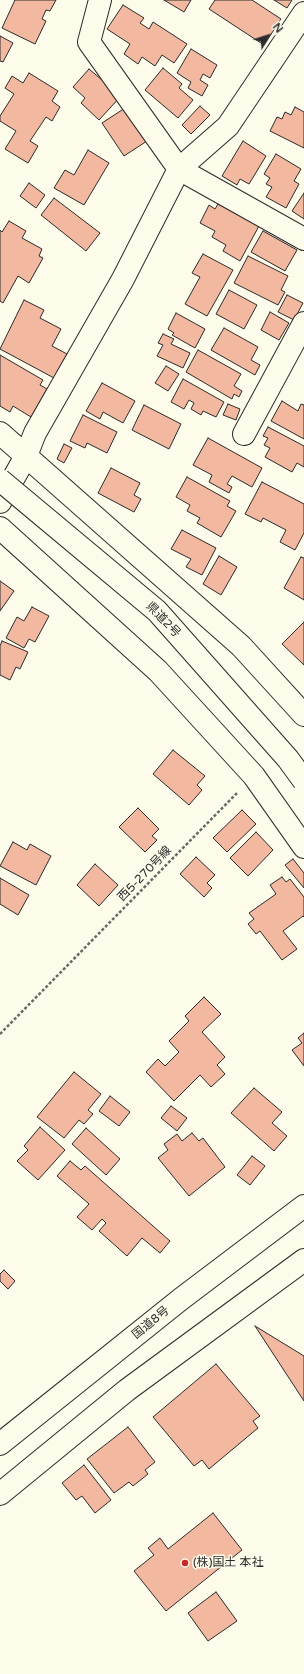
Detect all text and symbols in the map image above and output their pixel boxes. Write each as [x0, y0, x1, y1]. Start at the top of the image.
north arrow [248, 16, 288, 56]
text: N [270, 21, 286, 36]
street label: 県道2号 [143, 599, 183, 641]
street label: 西5-270号線 [115, 843, 175, 905]
street label: 国道8号 [130, 1304, 172, 1342]
place label: (株)国土 本社 [193, 1556, 264, 1570]
marker: (株)国土 本社 [180, 1558, 190, 1568]

